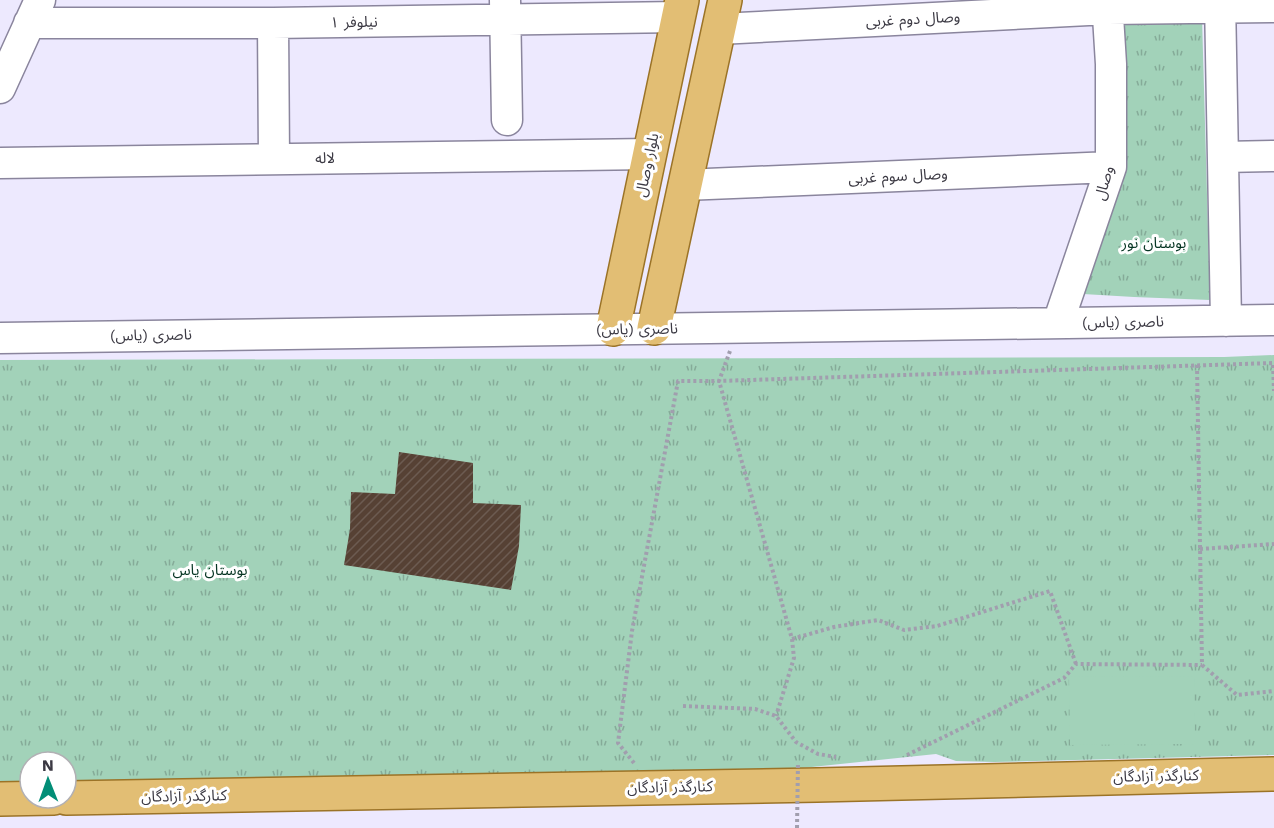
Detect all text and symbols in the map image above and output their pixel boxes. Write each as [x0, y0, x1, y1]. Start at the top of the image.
street label: وصال دوم غربی [865, 8, 961, 32]
street label: نیلوفر ۱ [330, 13, 378, 31]
street label: بلوار وصال [631, 131, 663, 199]
street label: لاله [315, 149, 335, 167]
street label: وصال سوم غربی [848, 164, 948, 190]
street label: وصال [1091, 164, 1117, 202]
park label: بوستان نور [1121, 234, 1186, 252]
street label: ناصری (یاس) [1082, 312, 1164, 332]
street label: ناصری (یاس) [596, 319, 678, 339]
street label: ناصری (یاس) [110, 325, 192, 345]
park label: بوستان یاس [172, 561, 248, 579]
north arrow [18, 750, 78, 810]
text: N [42, 756, 54, 775]
street label: کنارگذر آزادگان [1113, 766, 1200, 786]
street label: کنارگذر آزادگان [627, 777, 714, 797]
street label: کنارگذر آزادگان [141, 786, 228, 806]

